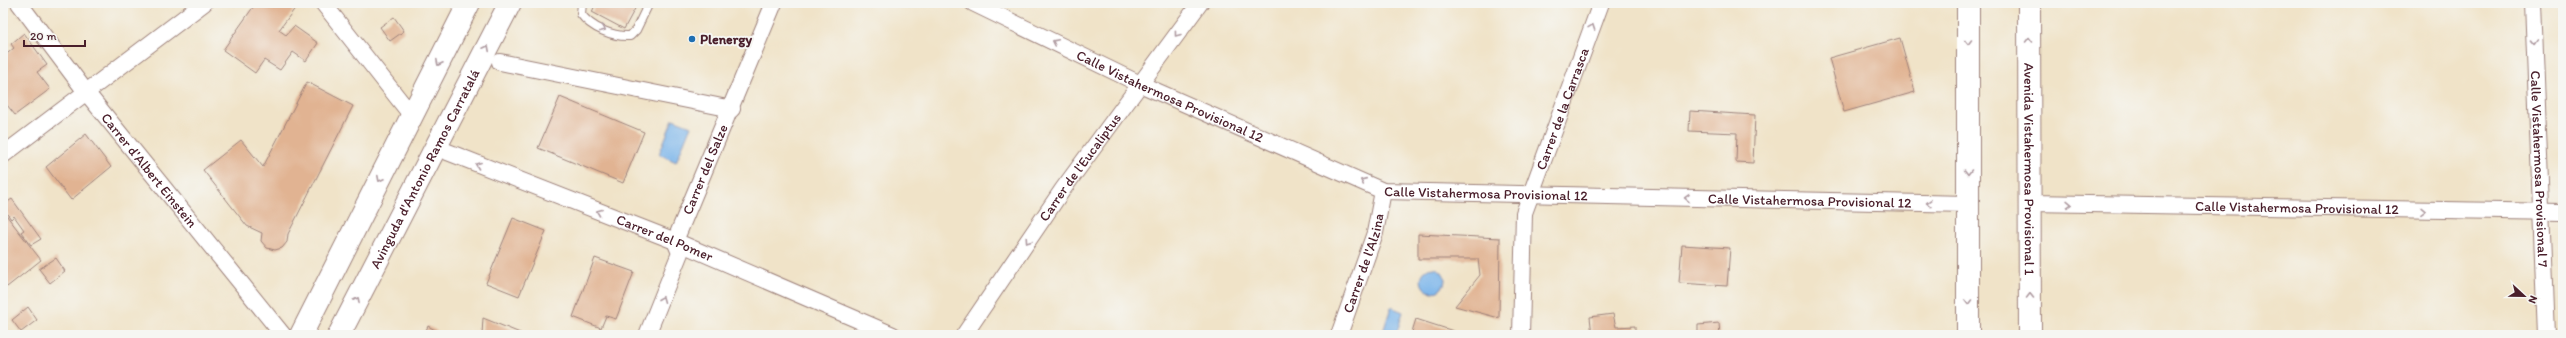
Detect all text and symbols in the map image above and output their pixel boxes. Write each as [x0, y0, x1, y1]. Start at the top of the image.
scale bar [24, 22, 85, 48]
one-way arrow [1588, 23, 1596, 30]
one-way arrow [600, 25, 607, 33]
text: 20 m [30, 29, 57, 43]
one-way arrow [1174, 30, 1181, 37]
place label: Plenergy [700, 31, 752, 48]
marker: Plenergy [687, 34, 697, 44]
one-way arrow [2025, 37, 2033, 43]
one-way arrow [1051, 39, 1059, 47]
one-way arrow [1964, 39, 1972, 45]
one-way arrow [2530, 39, 2538, 45]
one-way arrow [482, 45, 490, 52]
street label: Carrer de la Carrasca [1532, 45, 1593, 172]
street label: Calle Vistahermosa Provisional 12 [1074, 47, 1267, 147]
one-way arrow [436, 59, 444, 66]
street label: Avenida Vistahermosa Provisional 1 [2020, 63, 2038, 276]
street label: Avinguda d'Antonio Ramos Carratalá [367, 66, 484, 272]
street label: Calle Vistahermosa Provisional 7 [2527, 70, 2551, 268]
street label: Carrer d'Albert Einstein [97, 110, 201, 231]
street label: Carrer de l'Eucaliptus [1036, 110, 1125, 225]
street label: Carrer del Salze [679, 121, 732, 217]
one-way arrow [475, 161, 482, 169]
one-way arrow [1964, 169, 1972, 175]
one-way arrow [378, 175, 385, 182]
one-way arrow [1359, 178, 1366, 186]
street label: Calle Vistahermosa Provisional 12 [1384, 183, 1588, 205]
street label: Calle Vistahermosa Provisional 12 [1708, 190, 1912, 212]
one-way arrow [1684, 194, 1690, 202]
street label: Calle Vistahermosa Provisional 12 [2195, 198, 2400, 218]
one-way arrow [1926, 199, 1932, 207]
one-way arrow [2066, 200, 2072, 208]
one-way arrow [2420, 207, 2426, 215]
one-way arrow [596, 208, 603, 216]
street label: Carrer del Pomer [614, 211, 716, 266]
street label: Carrer de l'Alzina [1339, 212, 1388, 315]
one-way arrow [1026, 236, 1033, 243]
north arrow [2504, 276, 2544, 316]
one-way arrow [2026, 293, 2034, 299]
text: N [2525, 294, 2540, 305]
one-way arrow [657, 295, 665, 303]
one-way arrow [352, 297, 360, 304]
one-way arrow [1964, 299, 1972, 305]

